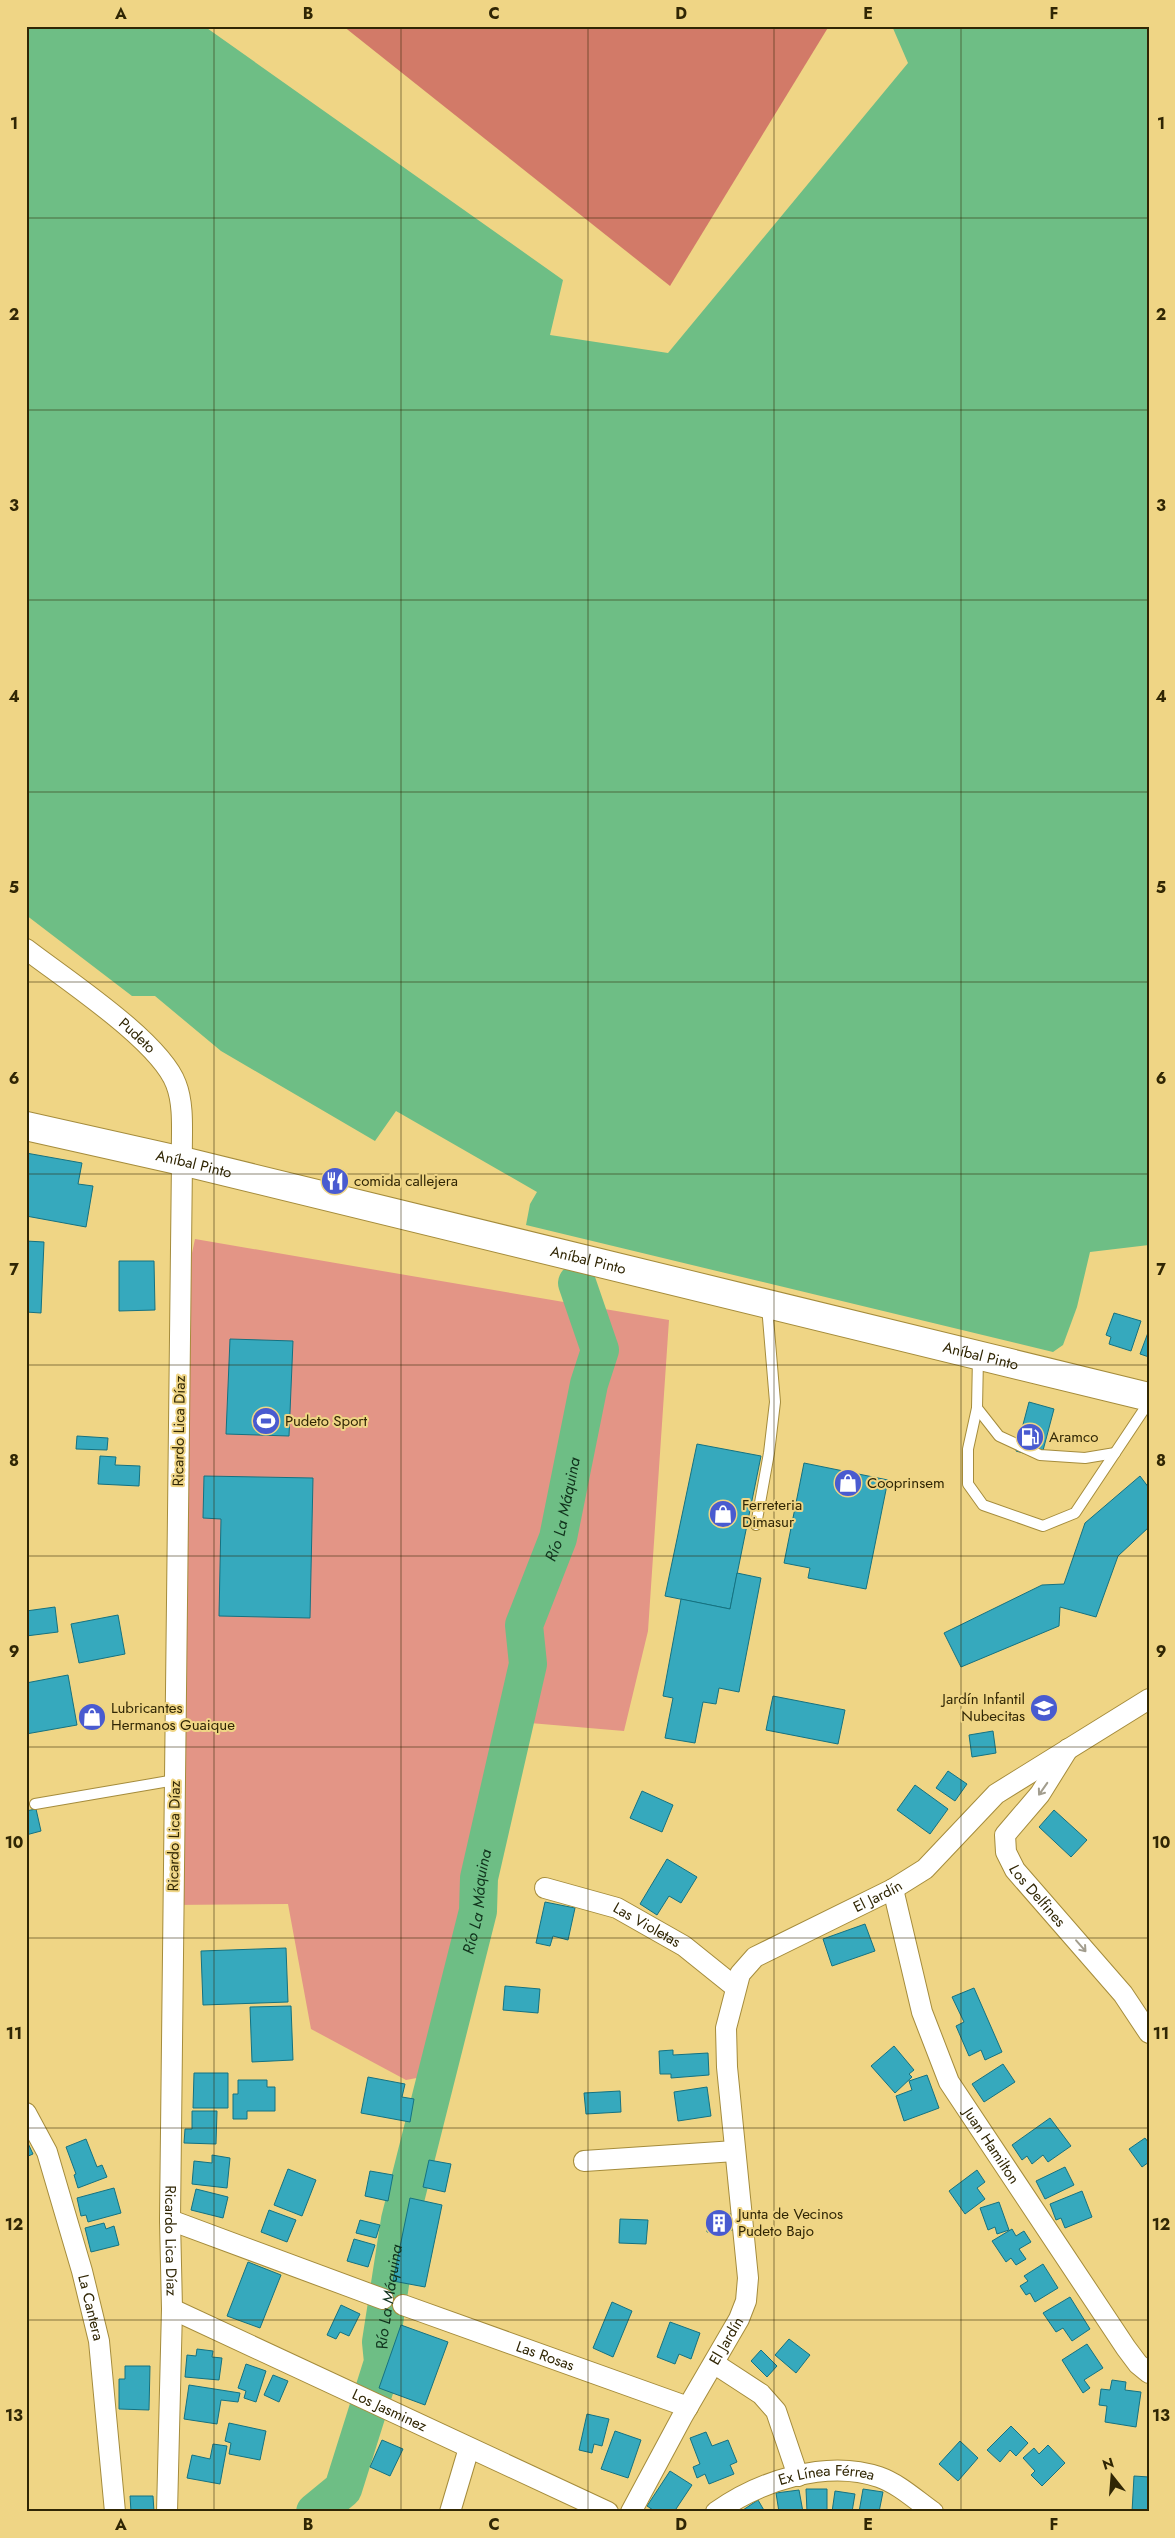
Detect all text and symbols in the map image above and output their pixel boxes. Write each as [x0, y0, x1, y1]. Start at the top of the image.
text: A [114, 2, 127, 25]
text: B [303, 2, 313, 25]
text: C [488, 2, 500, 25]
text: D [675, 2, 687, 25]
text: E [863, 2, 873, 25]
text: F [1050, 2, 1058, 25]
text: 1 [10, 112, 18, 135]
text: 1 [1157, 112, 1165, 135]
text: 2 [9, 303, 19, 326]
text: 2 [1156, 303, 1166, 326]
text: 3 [9, 494, 19, 517]
text: 3 [1156, 494, 1166, 517]
text: 4 [8, 685, 20, 708]
text: 4 [1155, 685, 1167, 708]
text: 5 [9, 876, 19, 899]
text: 5 [1156, 876, 1166, 899]
street label: Pudeto [114, 1013, 161, 1058]
text: 6 [9, 1067, 19, 1090]
text: 6 [1156, 1067, 1166, 1090]
street label: Aníbal Pinto [154, 1144, 234, 1184]
restaurant icon: comida callejera [320, 1166, 350, 1196]
place label: comida callejera [354, 1170, 458, 1192]
street label: Aníbal Pinto [548, 1240, 628, 1280]
text: 7 [9, 1258, 19, 1281]
text: 7 [1156, 1258, 1166, 1281]
street label: Aníbal Pinto [941, 1336, 1021, 1376]
street label: Ricardo Lica Díaz [167, 1375, 191, 1487]
sports icon: Pudeto Sport [251, 1406, 281, 1436]
place label: Pudeto Sport [285, 1410, 367, 1432]
fuel station icon: Aramco [1015, 1422, 1045, 1452]
place label: Aramco [1049, 1426, 1098, 1448]
text: 8 [9, 1449, 19, 1472]
text: 8 [1156, 1449, 1166, 1472]
water label: Río La Máquina [539, 1455, 586, 1564]
shop icon: Cooprinsem [833, 1468, 863, 1498]
place label: Cooprinsem [867, 1472, 945, 1494]
place label: Ferreteria Dimasur [742, 1494, 802, 1533]
shop icon: Ferreteria Dimasur [708, 1499, 738, 1529]
text: 9 [9, 1640, 19, 1663]
text: 9 [1156, 1640, 1166, 1663]
place label: Jardín Infantil Nubecitas [940, 1688, 1025, 1727]
school or university icon: Jardín Infantil Nubecitas [1029, 1693, 1059, 1723]
place label: Lubricantes Hermanos Guaique [111, 1697, 235, 1736]
shop icon: Lubricantes Hermanos Guaique [77, 1702, 107, 1732]
street label: Ricardo Lica Díaz [162, 1780, 186, 1892]
one-way arrow [1038, 1782, 1048, 1796]
text: 10 [5, 1831, 23, 1854]
text: 10 [1152, 1831, 1170, 1854]
water label: Río La Máquina [456, 1847, 497, 1956]
street label: Los Delfines [1003, 1861, 1071, 1932]
street label: El Jardín [849, 1875, 907, 1918]
street label: Las Violetas [609, 1897, 685, 1953]
one-way arrow [1075, 1939, 1087, 1952]
text: 11 [6, 2022, 22, 2045]
text: 11 [1153, 2022, 1169, 2045]
street label: Juan Hamilton [957, 2101, 1025, 2188]
street label: Ricardo Lica Díaz [159, 2185, 183, 2296]
place label: Junta de Vecinos Pudeto Bajo [736, 2203, 843, 2242]
building icon: Junta de Vecinos Pudeto Bajo [704, 2208, 734, 2238]
text: 12 [5, 2213, 23, 2236]
text: 12 [1152, 2213, 1170, 2236]
water label: Río La Máquina [369, 2243, 408, 2351]
street label: La Cantera [72, 2272, 110, 2343]
street label: El Jardín [704, 2313, 749, 2369]
street label: Las Rosas [513, 2335, 577, 2376]
street label: Los Jasminez [349, 2383, 431, 2437]
text: 13 [5, 2404, 23, 2427]
text: 13 [1152, 2404, 1170, 2427]
north arrow [1088, 2450, 1138, 2500]
text: N [1100, 2452, 1116, 2475]
street label: Ex Línea Férrea [776, 2459, 877, 2491]
text: A [114, 2513, 127, 2536]
text: B [303, 2513, 313, 2536]
text: C [488, 2513, 500, 2536]
text: D [675, 2513, 687, 2536]
text: E [863, 2513, 873, 2536]
text: F [1050, 2513, 1058, 2536]

